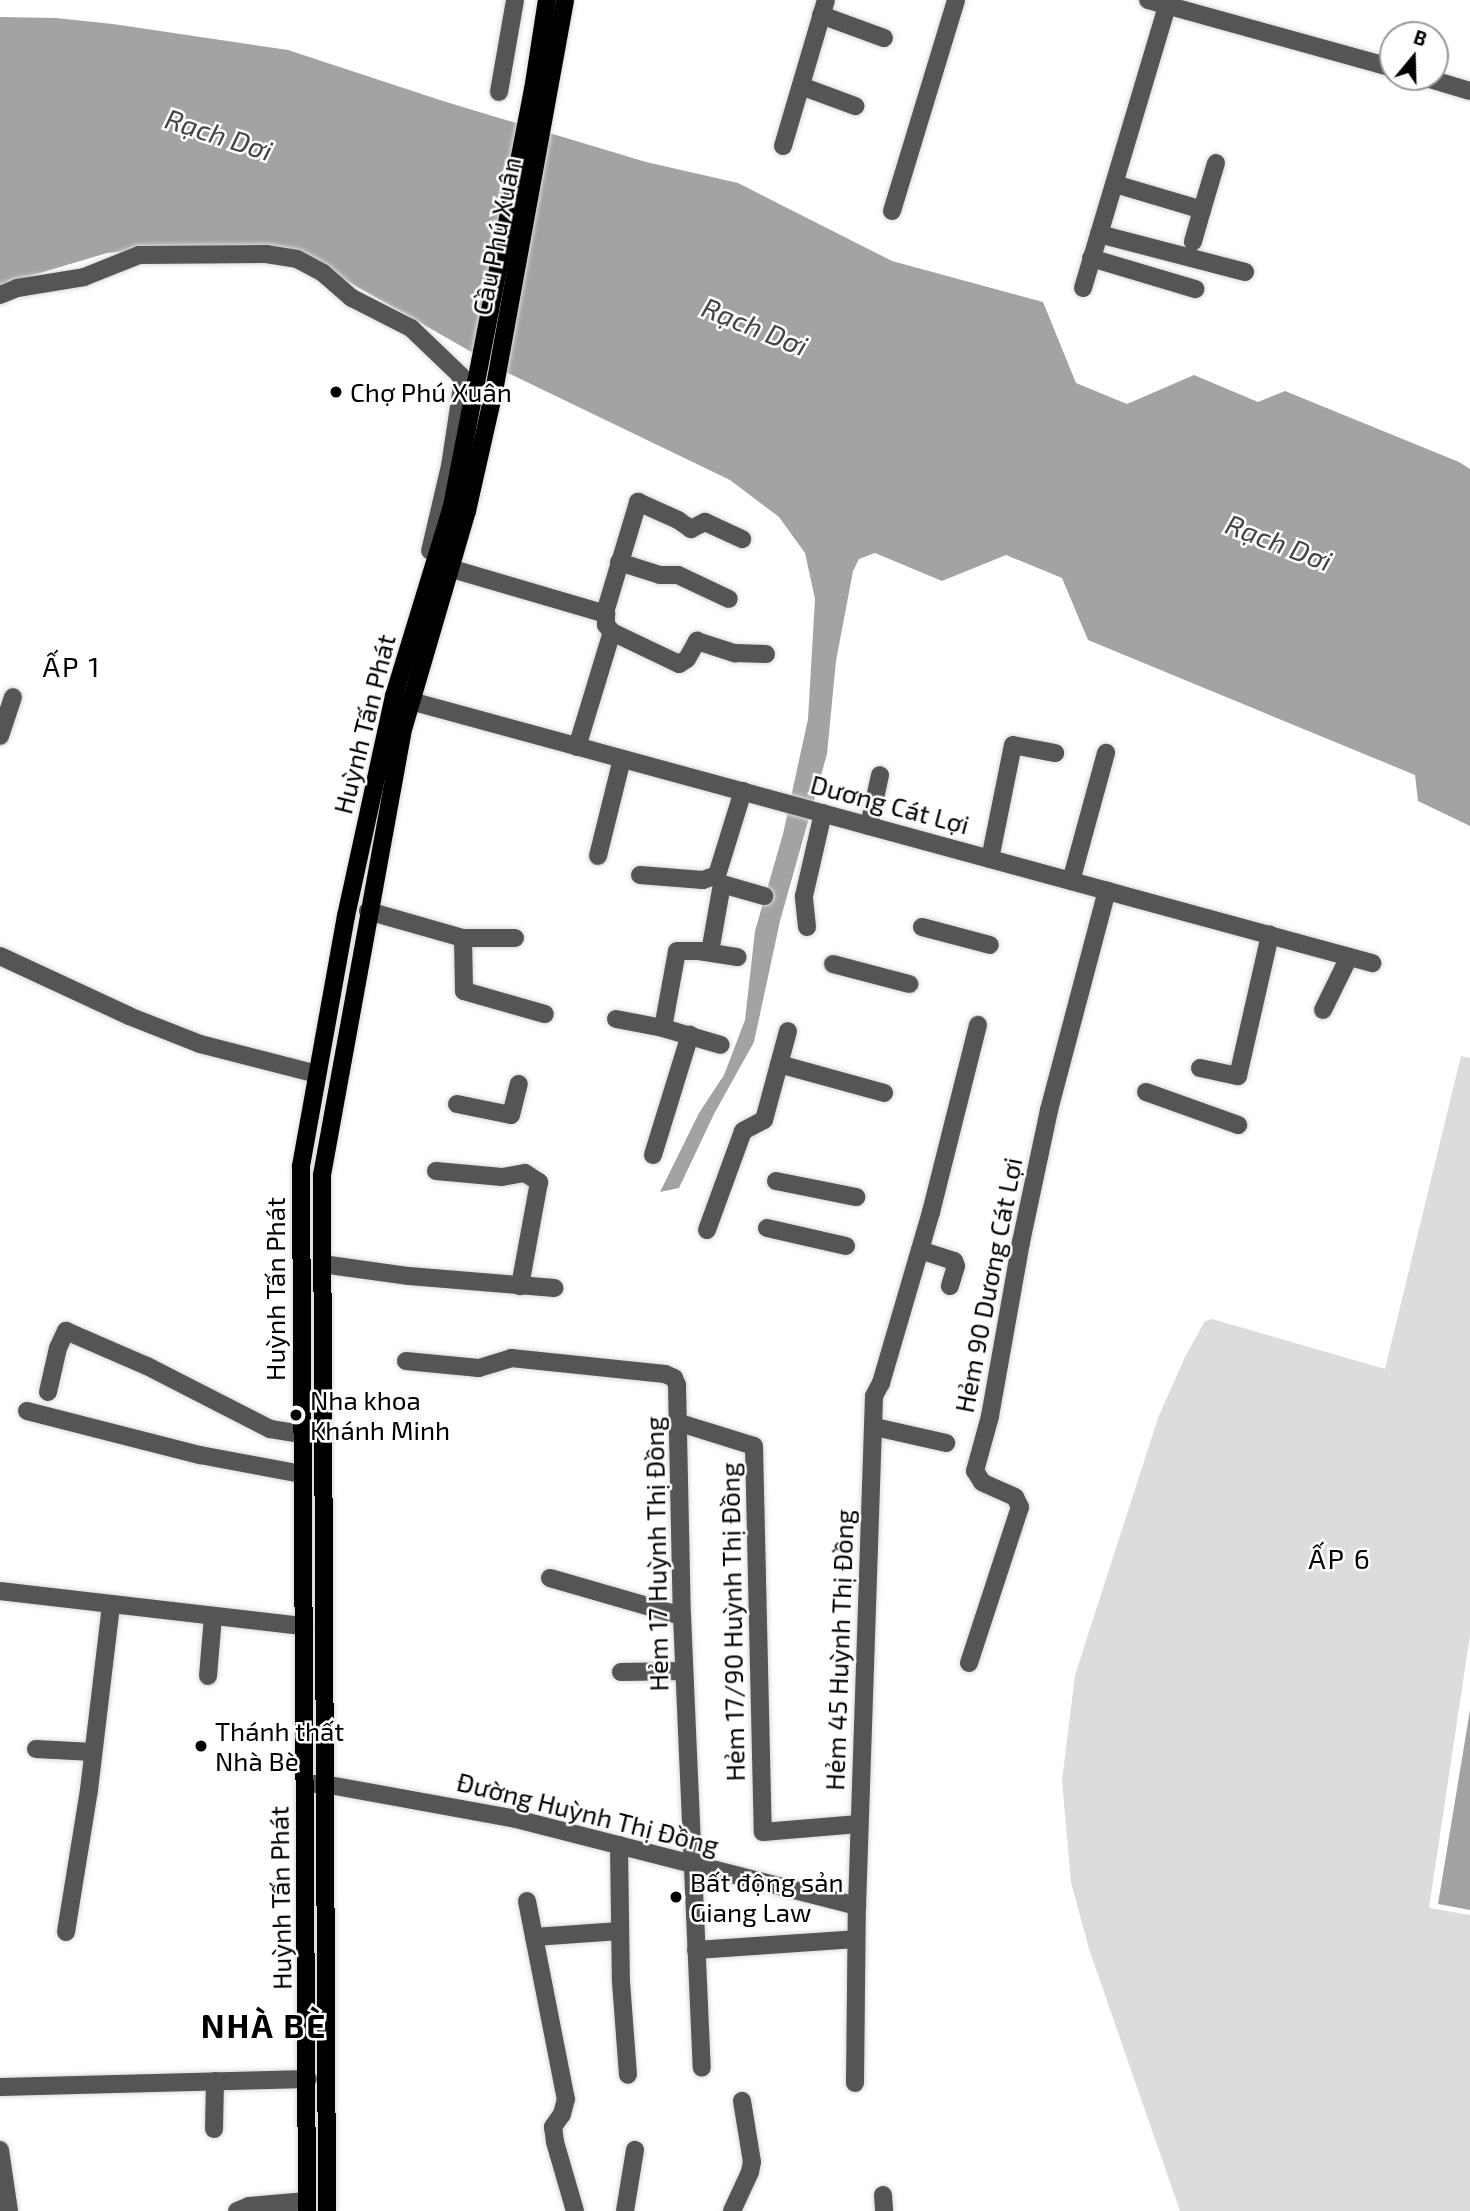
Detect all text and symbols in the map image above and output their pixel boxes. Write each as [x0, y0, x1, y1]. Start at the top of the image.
north arrow [1379, 21, 1449, 91]
text: B [1411, 25, 1430, 50]
water label: Rạch Dơi [161, 101, 277, 167]
street label: Cầu Phú Xuân [465, 154, 527, 318]
water label: Rạch Dơi [697, 290, 813, 362]
place label: Chợ Phú Xuân [350, 376, 512, 408]
marker: Chợ Phú Xuân [328, 384, 344, 400]
water label: Rạch Dơi [1221, 506, 1337, 578]
street label: Huỳnh Tấn Phát [327, 631, 401, 817]
district label: ẤP 1 [43, 649, 101, 683]
street label: Dương Cát Lợi [807, 768, 973, 840]
street label: Hẻm 90 Dương Cát Lợi [948, 1155, 1028, 1415]
street label: Huỳnh Tấn Phát [259, 1197, 291, 1381]
place label: Nha khoa Khánh Minh [310, 1384, 450, 1446]
marker: Nha khoa Khánh Minh [288, 1407, 304, 1423]
street label: Hẻm 17 Huỳnh Thị Đồng [638, 1416, 674, 1692]
street label: Hẻm 17/90 Huỳnh Thị Đồng [714, 1462, 750, 1782]
street label: Hẻm 45 Huỳnh Thị Đồng [818, 1509, 860, 1791]
district label: ẤP 6 [1308, 1541, 1372, 1575]
place label: Thánh thất Nhà Bè [215, 1715, 345, 1776]
marker: Thánh thất Nhà Bè [193, 1738, 209, 1754]
street label: Đường Huỳnh Thị Đồng [453, 1765, 723, 1861]
street label: Huỳnh Tấn Phát [263, 1806, 297, 1990]
place label: Bất động sản Giang Law [690, 1866, 844, 1927]
marker: Bất động sản Giang Law [668, 1889, 684, 1905]
district label: NHÀ BÈ [201, 2006, 327, 2046]

